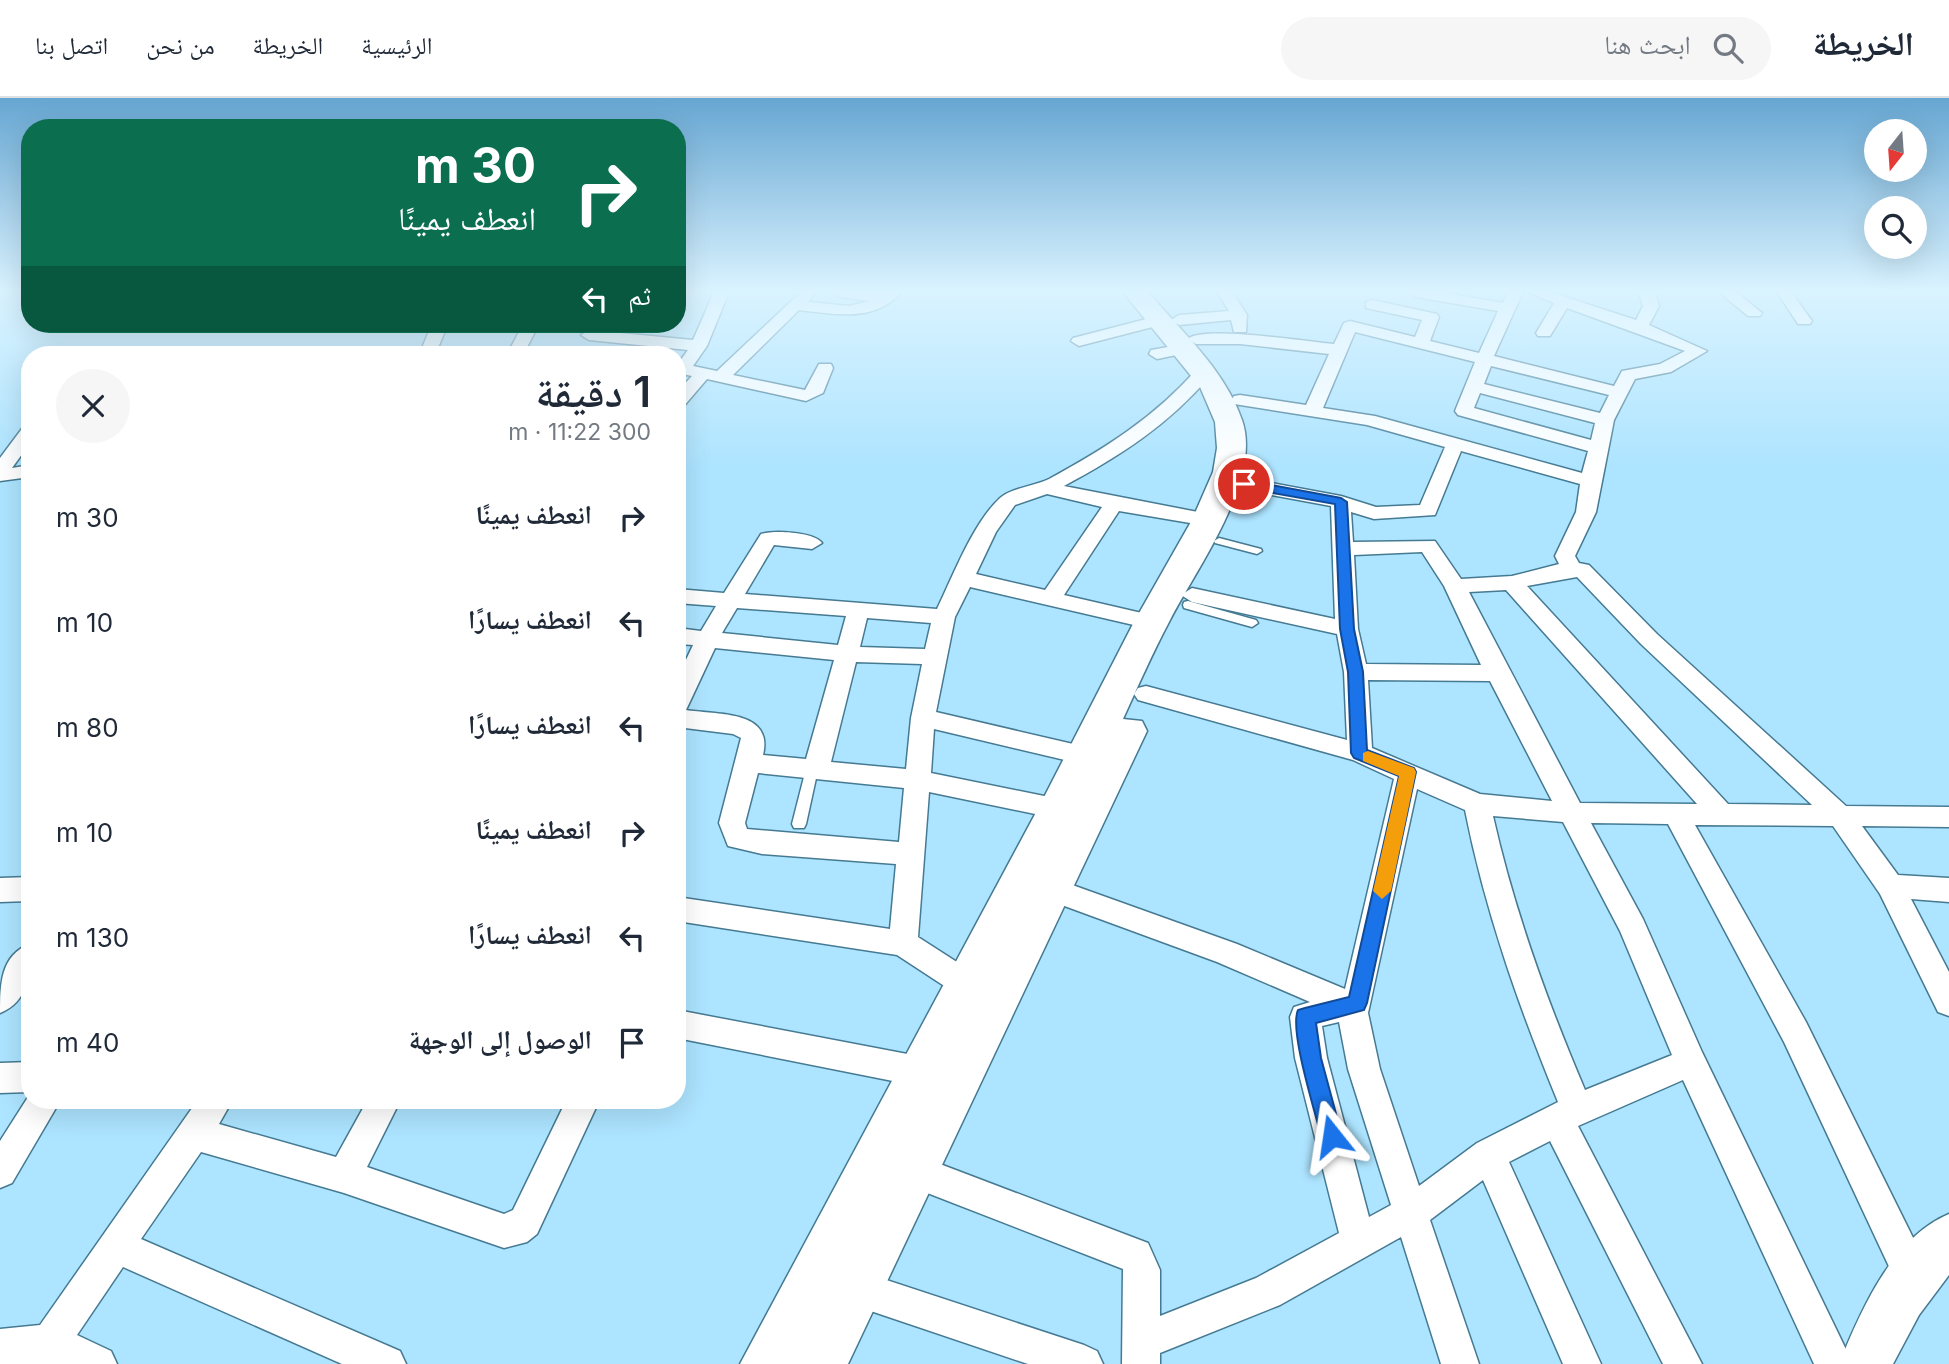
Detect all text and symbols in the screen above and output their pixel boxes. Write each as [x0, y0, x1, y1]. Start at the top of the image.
search box [1281, 17, 1771, 80]
text: الخريطة [1813, 23, 1914, 63]
text: ابحث هنا [1604, 29, 1691, 60]
icon: search [1709, 29, 1747, 67]
text: اتصل بنا [35, 31, 108, 60]
text: من نحن [146, 31, 215, 60]
text: الخريطة [253, 31, 323, 60]
text: الرئيسية [361, 31, 432, 60]
north arrow [1864, 119, 1927, 182]
map controls [1864, 119, 1927, 259]
text: 30 m [415, 136, 536, 195]
icon: right [560, 147, 651, 238]
button: search [1864, 196, 1927, 259]
text: انعطف يمينًا [398, 199, 536, 238]
icon: left [576, 280, 614, 318]
text: ثم [628, 280, 651, 311]
text: 1 دقيقة [535, 366, 651, 417]
button: close [56, 369, 130, 443]
text: 300 m · 11:22 [508, 418, 651, 446]
pin [1214, 454, 1274, 514]
icon: arrive [1225, 465, 1263, 503]
text: انعطف يمينًا [476, 499, 592, 530]
icon: right [613, 499, 651, 537]
text: 30 m [56, 502, 119, 533]
text: انعطف يسارًا [468, 604, 592, 635]
icon: left [613, 604, 651, 642]
text: 10 m [56, 607, 113, 638]
text: انعطف يسارًا [468, 709, 592, 740]
icon: left [613, 709, 651, 747]
text: 80 m [56, 712, 119, 743]
text: انعطف يمينًا [476, 814, 592, 845]
icon: right [613, 814, 651, 852]
text: 10 m [56, 817, 113, 848]
text: انعطف يسارًا [468, 919, 592, 950]
icon: left [613, 919, 651, 957]
text: 130 m [56, 922, 129, 953]
text: الوصول إلى الوجهة [409, 1024, 592, 1055]
icon: arrive [613, 1024, 651, 1062]
text: 40 m [56, 1027, 119, 1058]
position arrow [1295, 1099, 1369, 1173]

